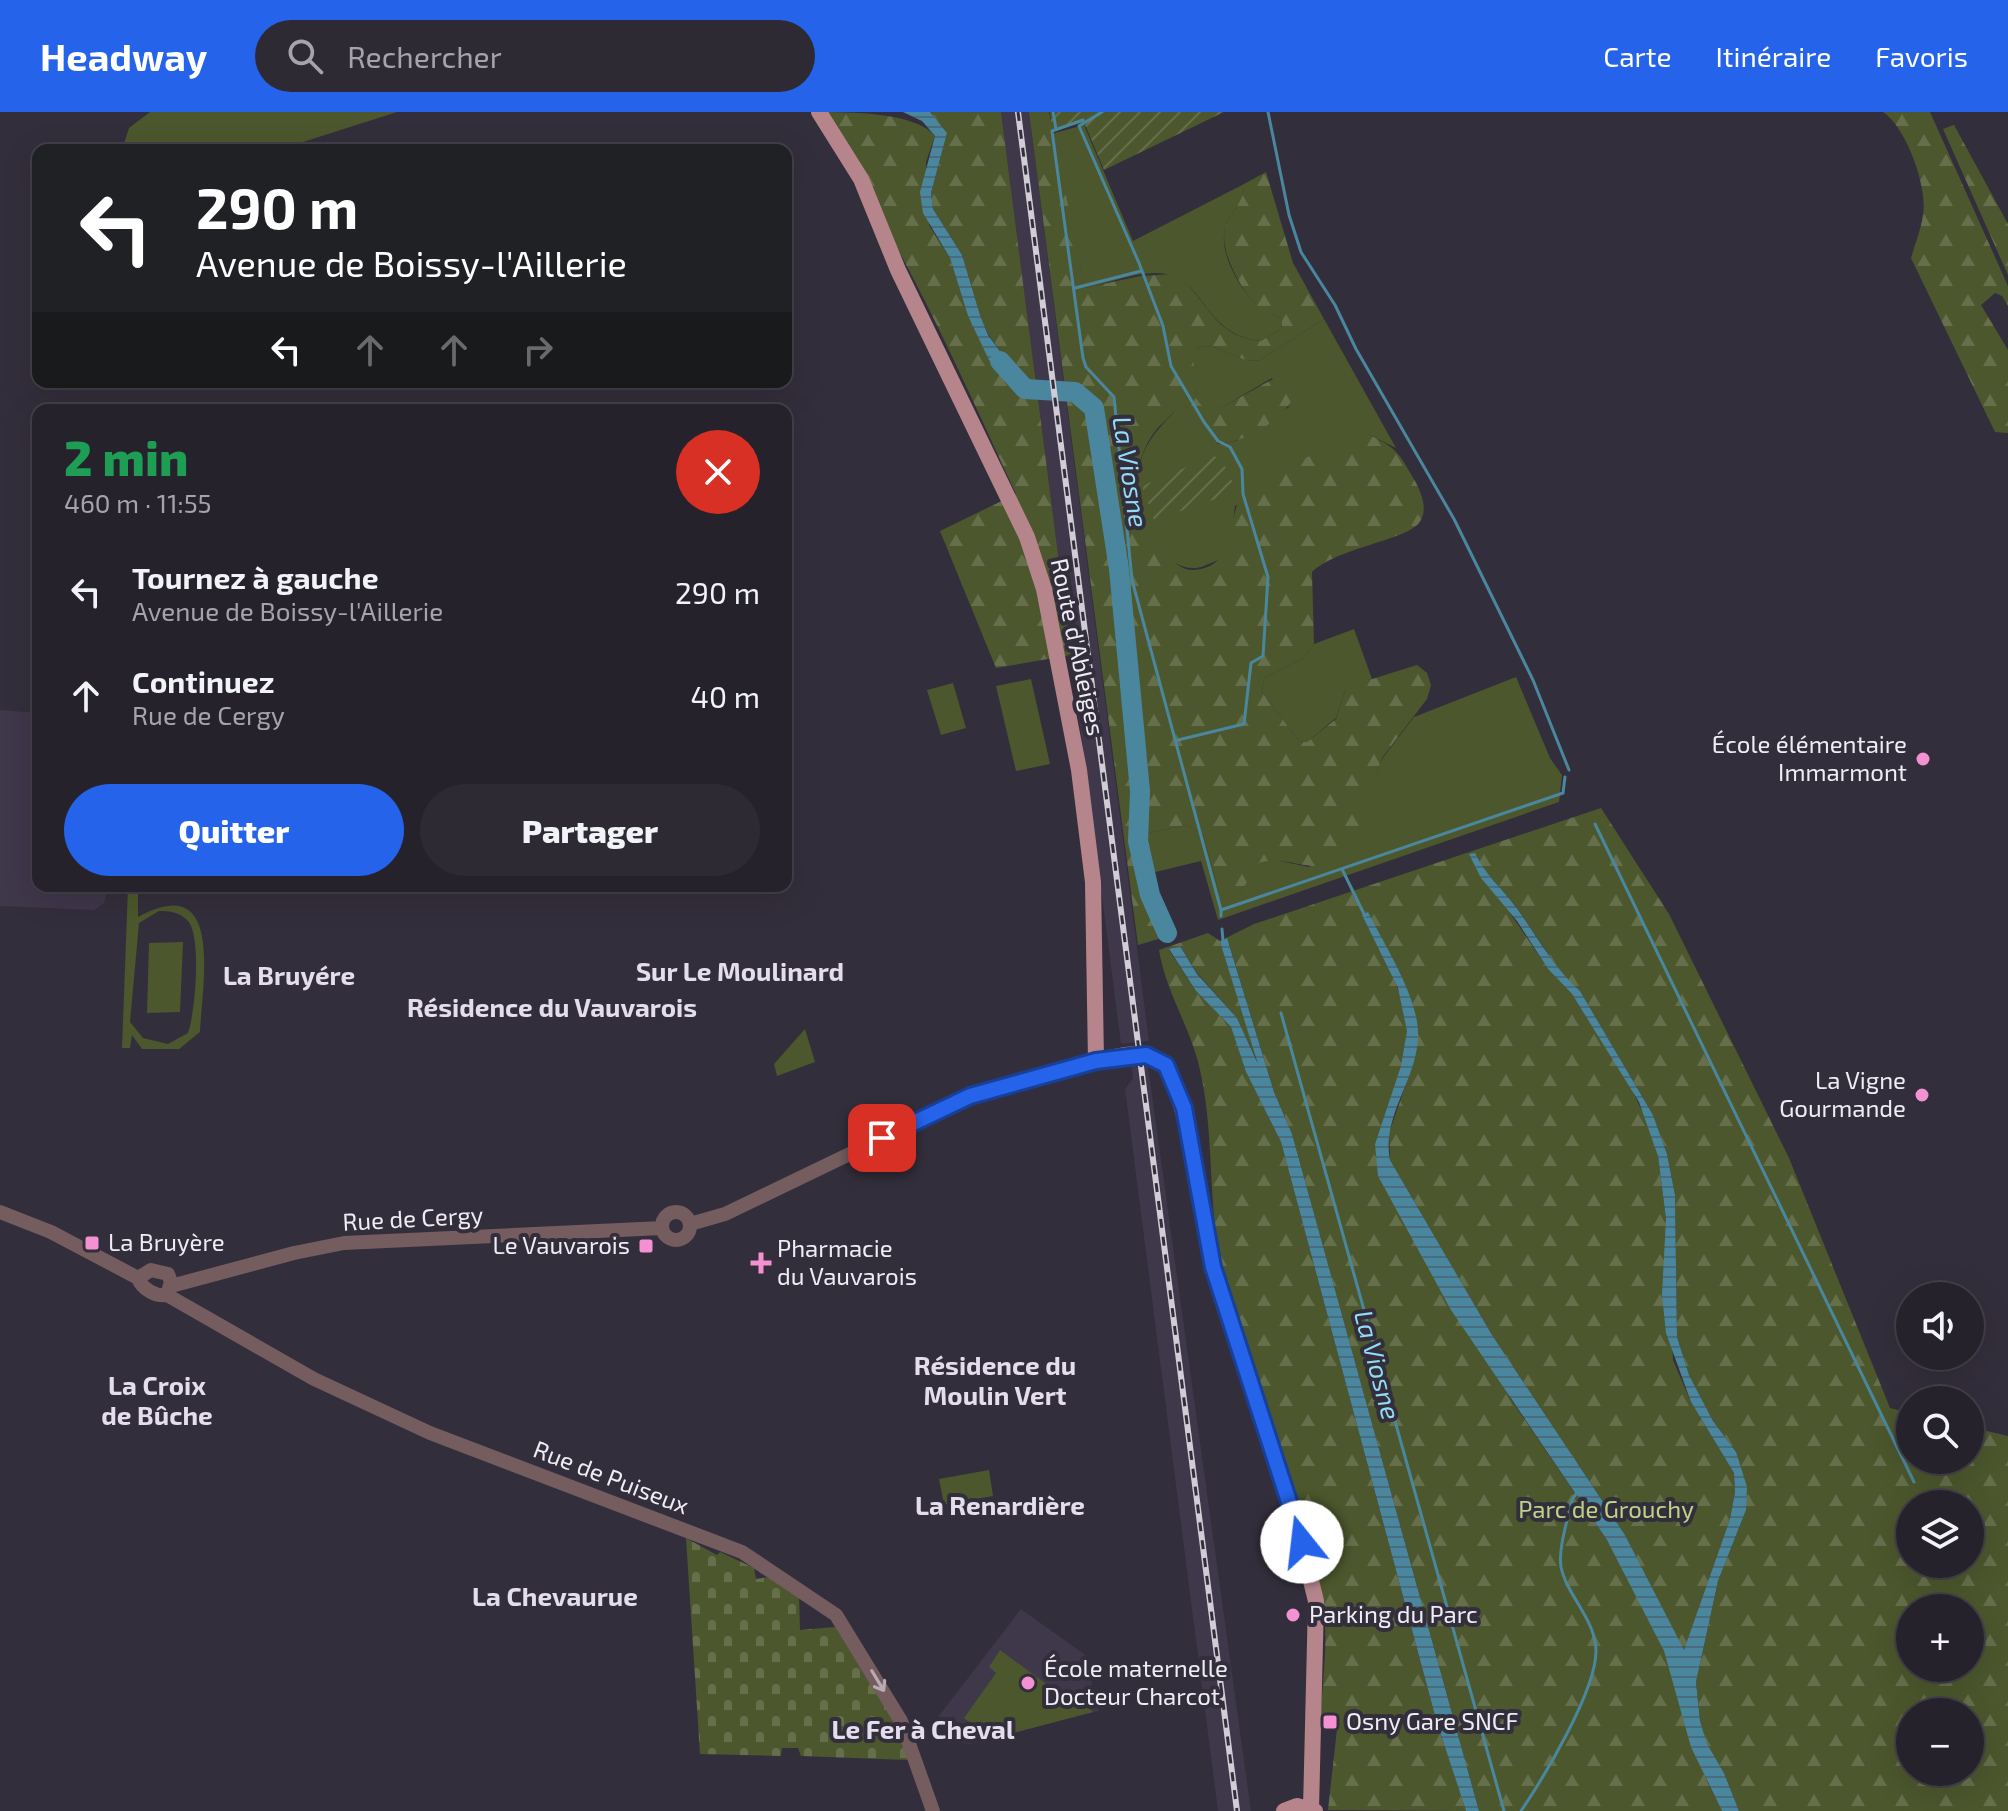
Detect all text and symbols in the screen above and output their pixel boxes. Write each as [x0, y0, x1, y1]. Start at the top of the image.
search box [255, 20, 815, 92]
text: Headway [40, 33, 207, 79]
icon: search [283, 34, 327, 78]
text: Rechercher [347, 38, 502, 74]
text: Carte [1603, 39, 1672, 73]
text: Itinéraire [1716, 39, 1831, 73]
text: Favoris [1875, 39, 1968, 73]
text: 290 m [196, 173, 358, 240]
icon: left [64, 176, 168, 280]
text: Avenue de Boissy-l'Aillerie [196, 241, 627, 284]
icon: left [264, 328, 308, 372]
icon: ahead [348, 328, 392, 372]
icon: ahead [432, 328, 476, 372]
icon: right [516, 328, 560, 372]
water label: La Viosne [1107, 414, 1156, 530]
text: 2 min [64, 428, 188, 486]
button: close [676, 430, 760, 514]
text: 460 m · 11:55 [64, 487, 212, 518]
street label: Route d'Ableiges [1046, 556, 1111, 738]
text: Tournez à gauche [132, 559, 379, 595]
icon: left [64, 570, 108, 614]
text: 290 m [675, 574, 760, 610]
text: Avenue de Boissy-l'Aillerie [132, 595, 443, 626]
text: Continuez [132, 663, 274, 699]
icon: ahead [64, 674, 108, 718]
text: 40 m [690, 678, 760, 714]
text: Rue de Cergy [132, 699, 285, 730]
place label: École élémentaire Immarmont [1712, 729, 1907, 786]
marker: École élémentaire Immarmont [1914, 750, 1932, 768]
button: Quitter [64, 784, 404, 876]
button: Partager [420, 784, 760, 876]
district label: Sur Le Moulinard [636, 955, 844, 986]
district label: La Bruyére [223, 959, 355, 991]
district label: Résidence du Vauvarois [407, 991, 697, 1022]
place label: La Vigne Gourmande [1779, 1065, 1906, 1122]
marker: La Vigne Gourmande [1913, 1086, 1931, 1104]
pin [848, 1104, 916, 1172]
icon: arrive [860, 1116, 904, 1160]
street label: Rue de Cergy [342, 1199, 484, 1236]
place label: La Bruyère [108, 1227, 225, 1256]
place label: Le Vauvarois [492, 1230, 630, 1259]
place label: Pharmacie du Vauvarois [777, 1233, 917, 1290]
marker: La Bruyère [83, 1234, 101, 1252]
marker: Le Vauvarois [637, 1237, 655, 1255]
marker: Pharmacie du Vauvarois [752, 1254, 770, 1272]
map controls [1896, 1282, 1984, 1786]
button: sound [1896, 1282, 1984, 1370]
water label: La Viosne [1349, 1306, 1408, 1423]
district label: Résidence du Moulin Vert [914, 1349, 1076, 1410]
district label: La Croix de Bûche [101, 1369, 213, 1430]
button: search [1896, 1386, 1984, 1474]
street label: Rue de Puiseux [530, 1434, 694, 1520]
district label: La Renardière [915, 1489, 1085, 1520]
button: layers [1896, 1490, 1984, 1578]
park label: Parc de Grouchy [1518, 1494, 1694, 1523]
position arrow [1260, 1500, 1344, 1584]
district label: La Chevaurue [472, 1580, 638, 1611]
button: + [1896, 1594, 1984, 1682]
place label: Parking du Parc [1309, 1599, 1478, 1628]
marker: Parking du Parc [1284, 1606, 1302, 1624]
place label: École maternelle Docteur Charcot [1044, 1653, 1228, 1710]
one-way arrow [870, 1669, 886, 1692]
marker: École maternelle Docteur Charcot [1019, 1674, 1037, 1692]
button: − [1896, 1698, 1984, 1786]
place label: Osny Gare SNCF [1346, 1706, 1519, 1735]
district label: Le Fer à Cheval [832, 1713, 1015, 1744]
marker: Osny Gare SNCF [1321, 1713, 1339, 1731]

